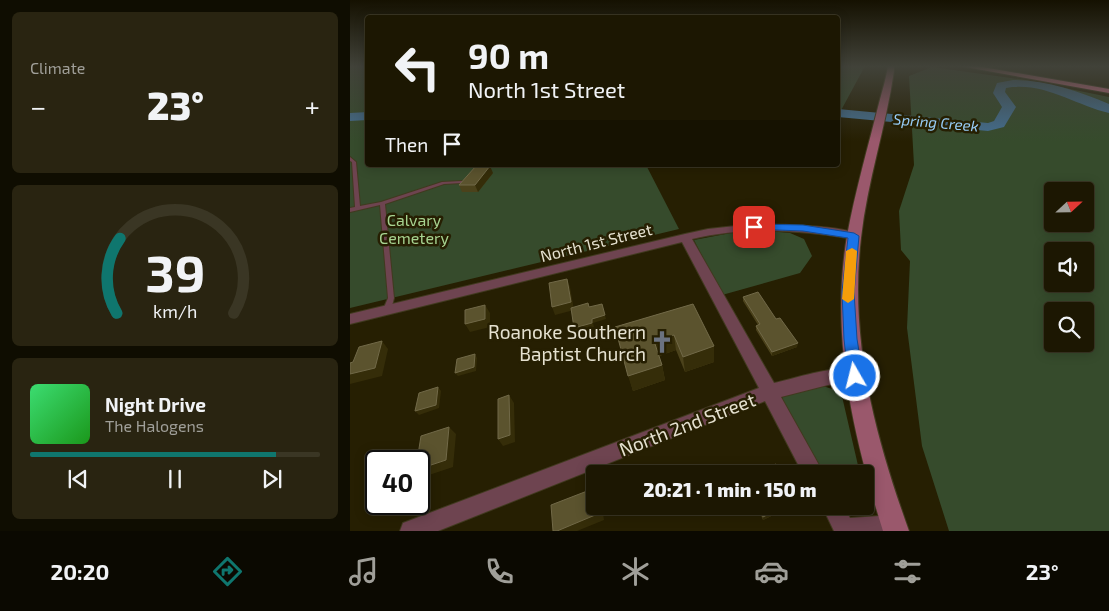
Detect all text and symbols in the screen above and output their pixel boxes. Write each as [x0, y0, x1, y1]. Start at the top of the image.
text: 90 m [468, 34, 549, 76]
icon: left [385, 35, 450, 100]
text: Climate [30, 58, 85, 77]
text: North 1st Street [468, 76, 625, 102]
text: 23° [147, 82, 204, 128]
text: − [30, 89, 46, 123]
text: + [305, 89, 320, 123]
water label: Spring Creek [893, 109, 980, 135]
icon: arrive [438, 130, 466, 158]
text: Then [385, 133, 428, 156]
north arrow [1044, 182, 1094, 232]
map controls [1044, 182, 1094, 352]
pin [733, 206, 775, 248]
park label: Calvary Cemetery [379, 210, 449, 247]
icon: arrive [740, 213, 768, 241]
street label: North 1st Street [538, 219, 654, 265]
text: 39 [145, 240, 205, 302]
button: sound [1044, 242, 1094, 292]
text: km/h [153, 300, 197, 322]
button: search [1044, 302, 1094, 352]
place label: Roanoke Southern Baptist Church [488, 320, 646, 365]
church icon: Roanoke Southern Baptist Church [649, 329, 675, 355]
position arrow [828, 349, 880, 401]
street label: North 2nd Street [616, 387, 758, 461]
text: Night Drive [105, 393, 206, 416]
text: The Halogens [105, 416, 204, 435]
speed limit sign: 40 [365, 450, 430, 515]
icon: previous [64, 465, 92, 493]
icon: pause [161, 465, 189, 493]
icon: next [258, 465, 286, 493]
text: 20:21 · 1 min · 150 m [643, 478, 817, 501]
icon: directions [210, 554, 245, 589]
icon: music [346, 554, 381, 589]
icon: phone [482, 554, 517, 589]
icon: climate [618, 554, 653, 589]
icon: car [754, 554, 789, 589]
icon: filters [890, 554, 925, 589]
text: 20:20 [50, 558, 109, 584]
text: 23° [1026, 558, 1058, 584]

